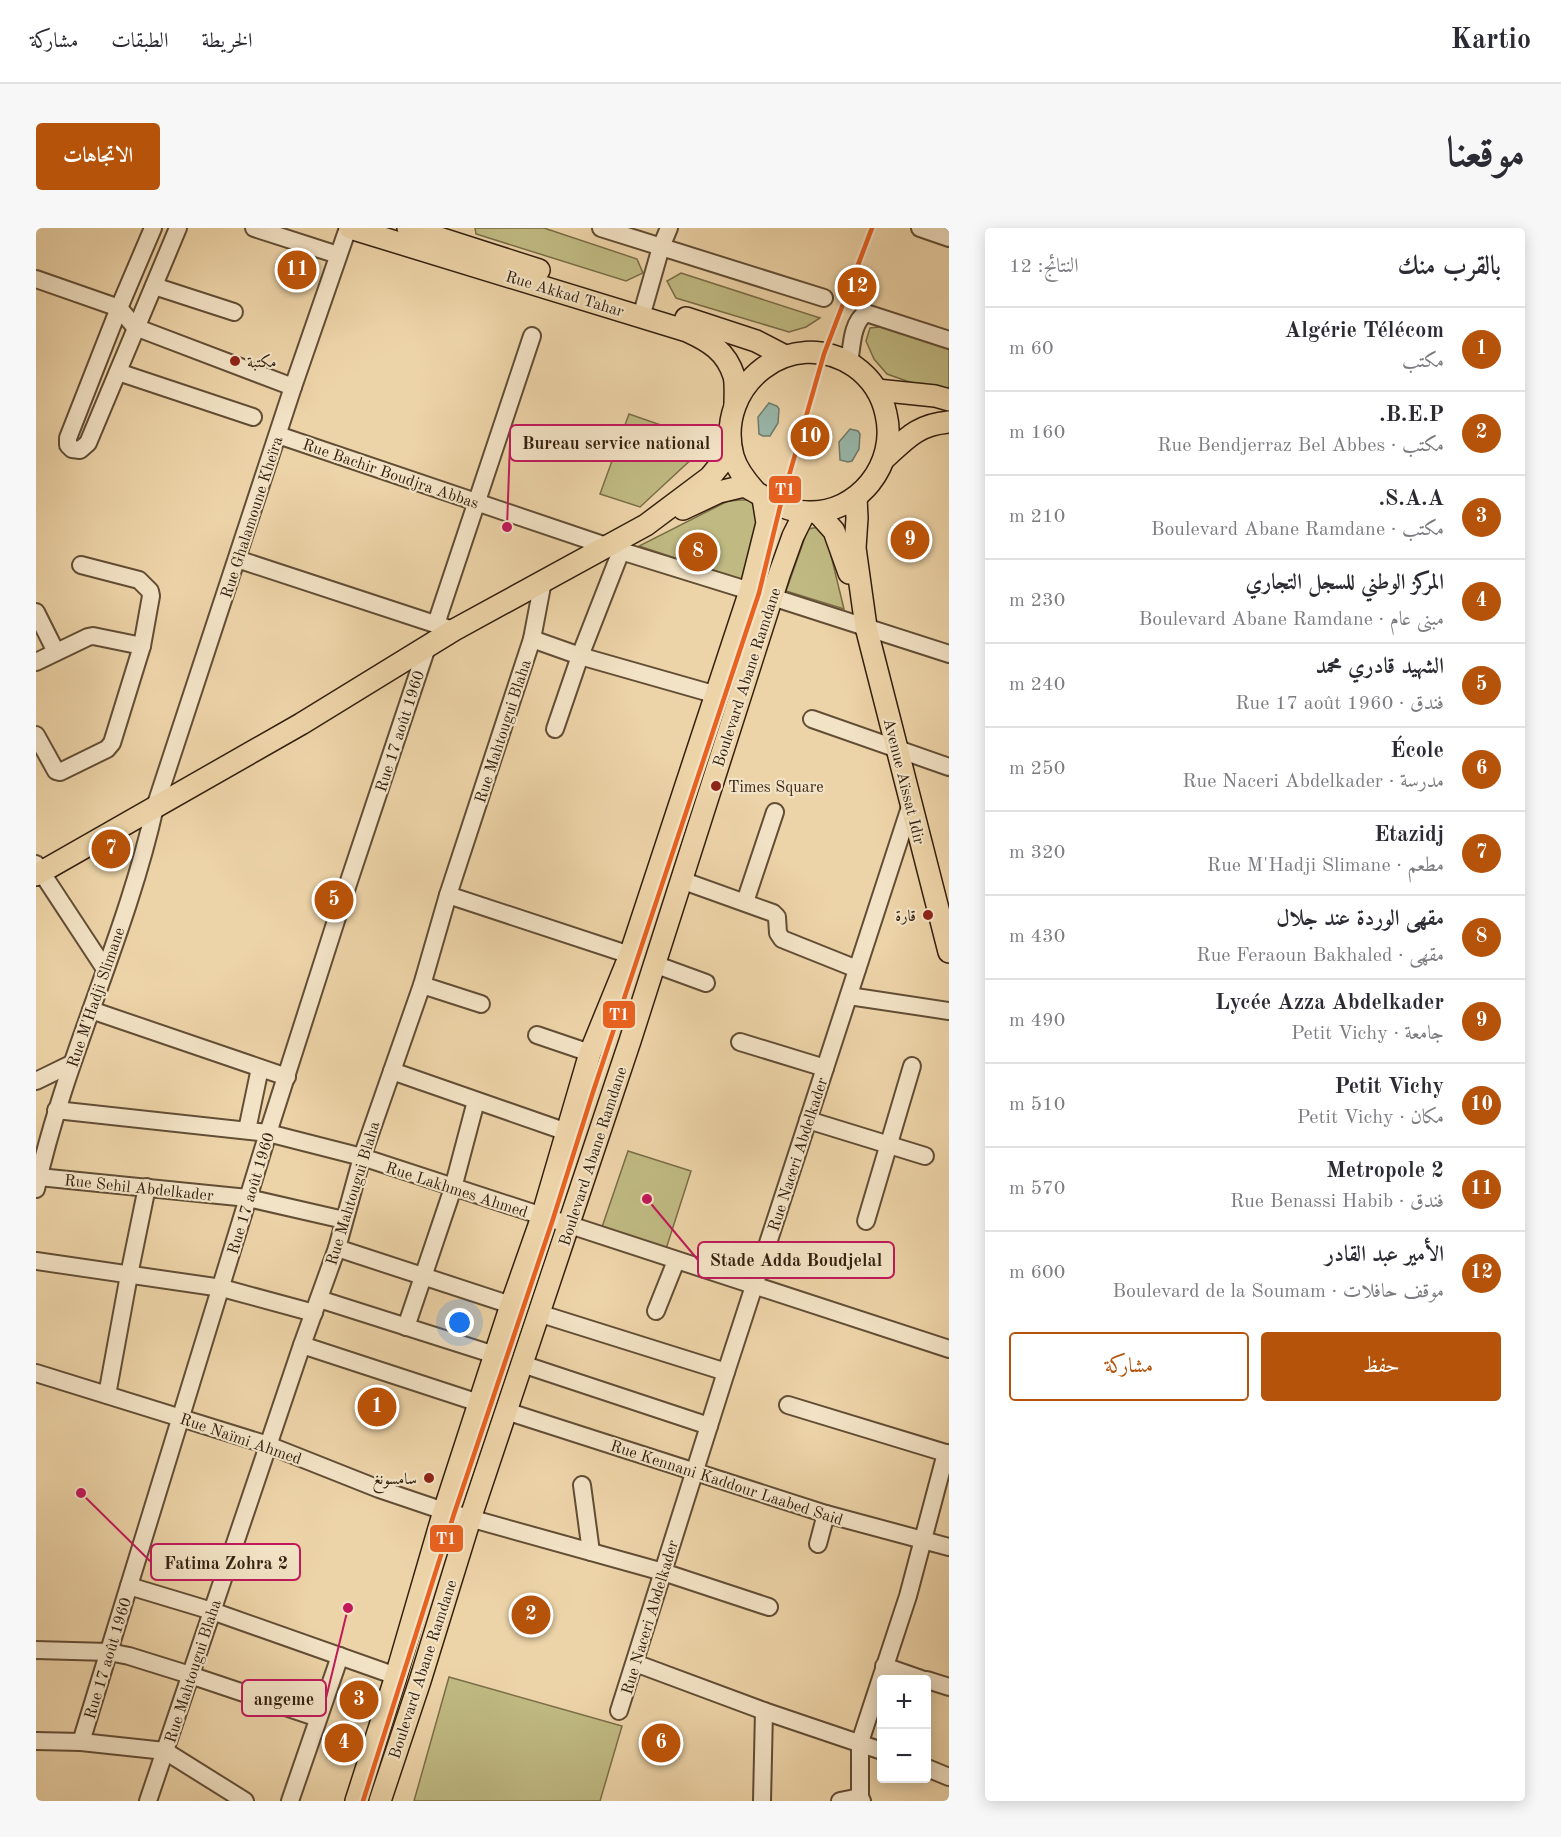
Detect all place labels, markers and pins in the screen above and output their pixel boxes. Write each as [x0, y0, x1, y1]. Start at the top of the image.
pin: 11 [278, 248, 316, 292]
pin: 12 [838, 264, 876, 310]
place label: مكتبة [247, 353, 277, 371]
marker: مكتبة [228, 354, 242, 368]
pin: 10 [790, 414, 830, 460]
callout: Bureau service national [510, 425, 722, 461]
pin: 9 [890, 518, 930, 562]
pin: 8 [678, 530, 718, 574]
marker: Times Square [709, 779, 723, 793]
place label: Times Square [728, 780, 824, 796]
pin: 7 [92, 826, 130, 872]
pin: 5 [314, 878, 354, 922]
marker: قارة [921, 908, 935, 922]
place label: قارة [895, 909, 916, 925]
callout: Stade Adda Boudjelal [698, 1242, 894, 1278]
pin: 1 [358, 1384, 396, 1430]
marker: سامسونغ [422, 1471, 436, 1485]
place label: سامسونغ [372, 1472, 417, 1494]
callout: Fatima Zohra 2 [151, 1544, 300, 1580]
pin: 2 [512, 1592, 550, 1638]
pin: 3 [340, 1678, 378, 1722]
callout: angeme [242, 1680, 326, 1716]
pin: 4 [324, 1720, 364, 1766]
pin: 6 [642, 1720, 680, 1766]

